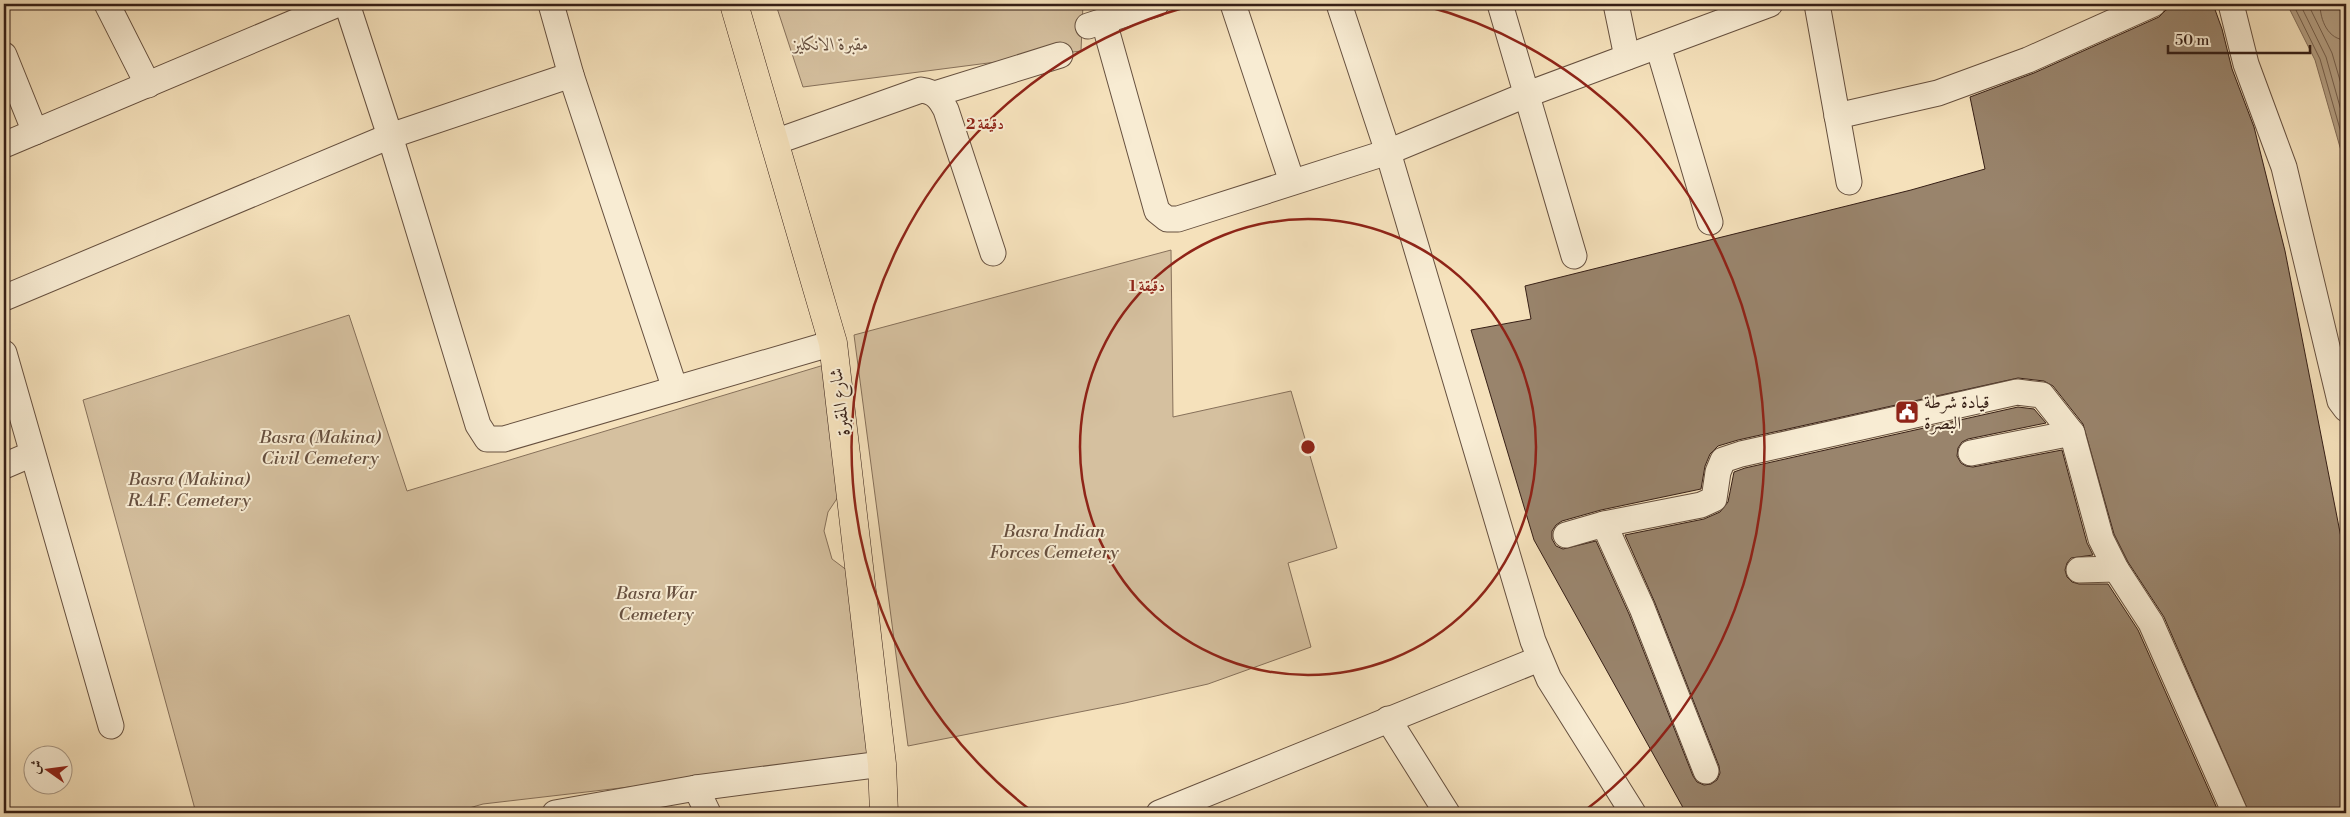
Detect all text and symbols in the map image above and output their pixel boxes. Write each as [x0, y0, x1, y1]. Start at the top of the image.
scale bar [2168, 22, 2310, 54]
text: 50 m [2175, 31, 2209, 50]
park label: مقبرة الانكليز [791, 33, 869, 56]
text: 2 دقيقة [966, 115, 1004, 134]
text: 1 دقيقة [1129, 277, 1165, 296]
street label: شارع المقبرة [824, 366, 859, 437]
place label: قيادة شرطة البصرة [1924, 391, 1989, 435]
public building icon: قيادة شرطة البصرة [1894, 399, 1920, 425]
park label: Basra (Makina) Civil Cemetery [258, 426, 381, 470]
centre of rings [1299, 438, 1317, 456]
park label: Basra (Makina) R.A.F. Cemetery [126, 468, 251, 512]
park label: Basra Indian Forces Cemetery [989, 520, 1119, 564]
park label: Basra War Cemetery [614, 582, 697, 626]
north arrow [22, 744, 72, 794]
text: ش [26, 758, 47, 776]

